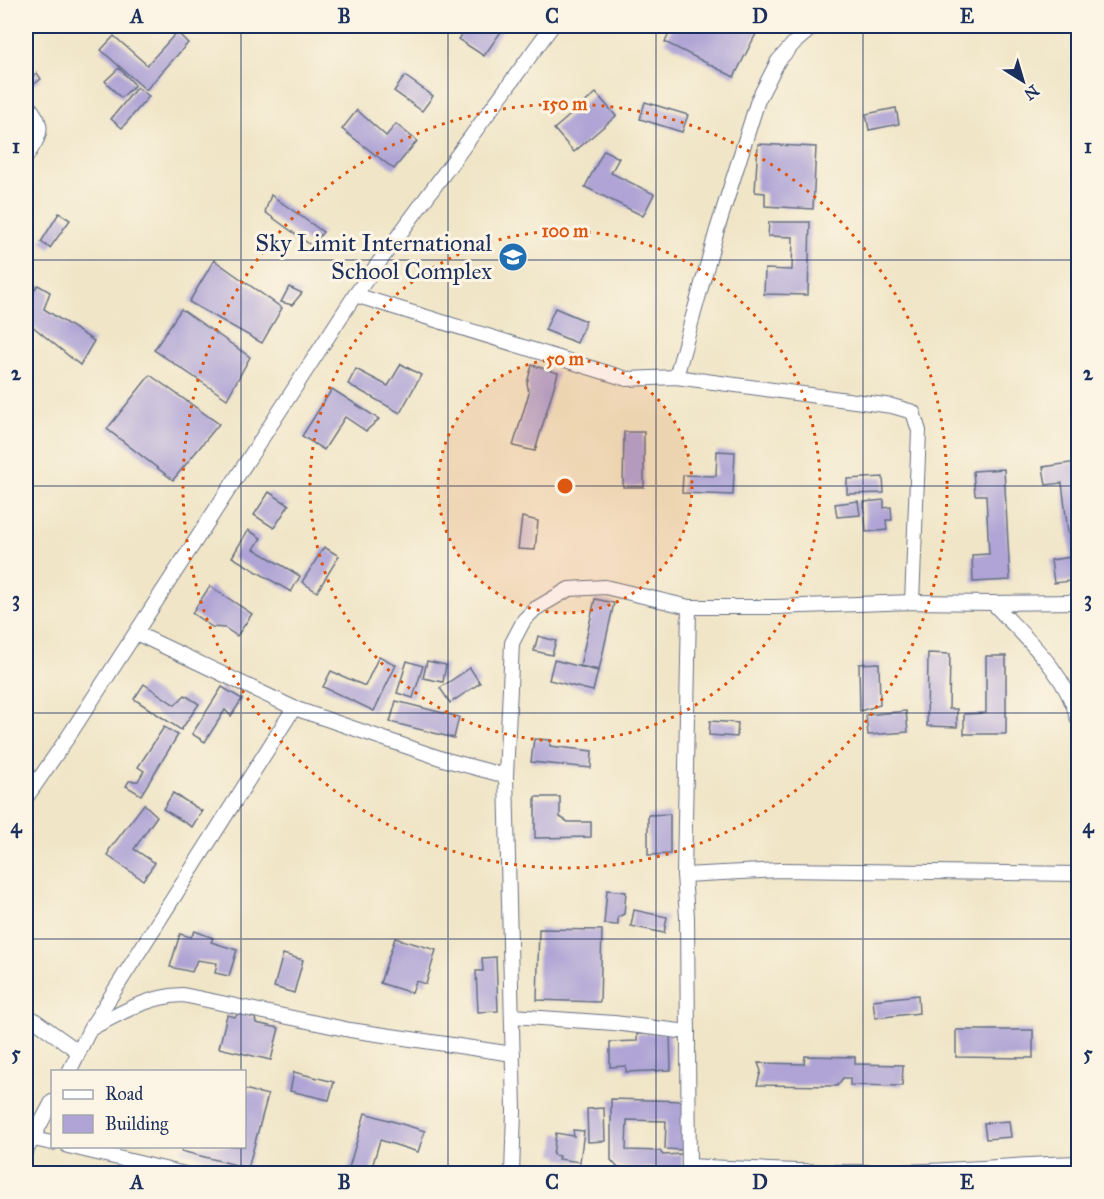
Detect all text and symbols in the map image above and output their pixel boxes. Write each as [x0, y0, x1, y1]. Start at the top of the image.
text: A [128, 4, 144, 28]
text: B [337, 4, 351, 28]
text: C [545, 4, 559, 28]
text: D [752, 4, 768, 28]
text: E [960, 4, 975, 28]
north arrow [993, 51, 1053, 111]
text: N [1020, 81, 1043, 105]
text: 150 m [543, 93, 588, 115]
text: 1 [12, 134, 20, 158]
text: 1 [1084, 134, 1092, 158]
text: 100 m [542, 220, 589, 242]
place label: Sky Limit International School Complex [255, 228, 493, 286]
school or university icon: Sky Limit International School Complex [497, 241, 529, 273]
text: 50 m [546, 348, 585, 370]
text: 2 [11, 361, 22, 385]
text: 2 [1083, 361, 1094, 385]
centre of rings [555, 476, 575, 496]
text: 3 [12, 587, 20, 612]
text: 3 [1084, 587, 1092, 612]
text: 4 [10, 814, 22, 839]
text: 4 [1082, 814, 1094, 839]
text: 5 [11, 1041, 21, 1065]
text: 5 [1083, 1041, 1093, 1065]
legend [51, 1070, 246, 1148]
text: Road [105, 1083, 143, 1105]
text: Building [105, 1113, 169, 1136]
text: A [128, 1170, 144, 1194]
text: B [337, 1170, 351, 1194]
text: C [545, 1170, 559, 1194]
text: D [752, 1170, 768, 1194]
text: E [960, 1170, 975, 1194]

